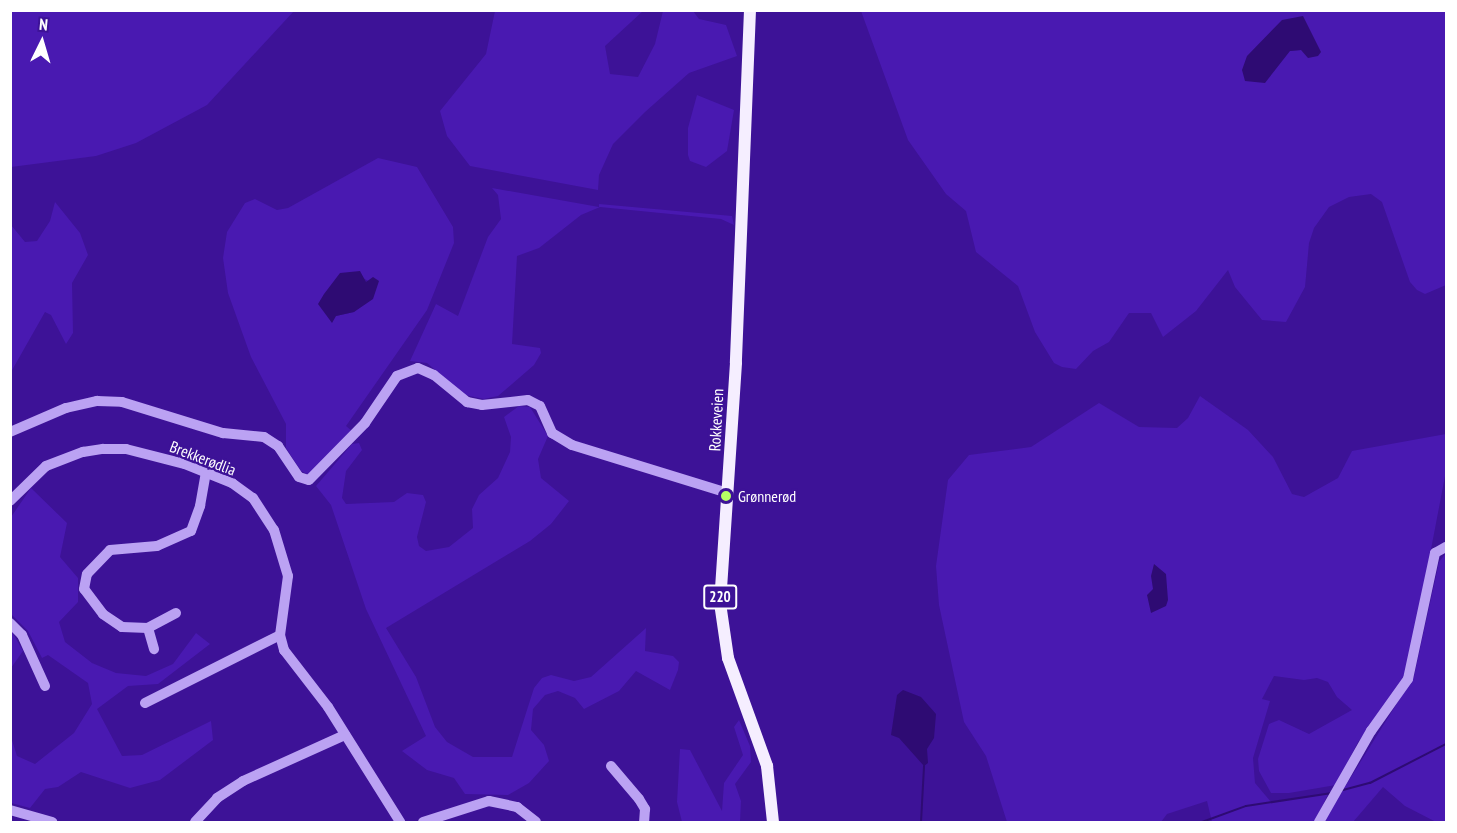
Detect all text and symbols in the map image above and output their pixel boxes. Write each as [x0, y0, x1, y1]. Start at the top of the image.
north arrow [12, 12, 72, 72]
text: N [38, 14, 49, 34]
street label: Rokkeveien [705, 388, 727, 452]
street label: Brekkerødlia [167, 437, 239, 479]
place label: Grønnerød [738, 486, 796, 506]
marker: Grønnerød [719, 489, 733, 503]
road number: 220 [702, 585, 738, 609]

